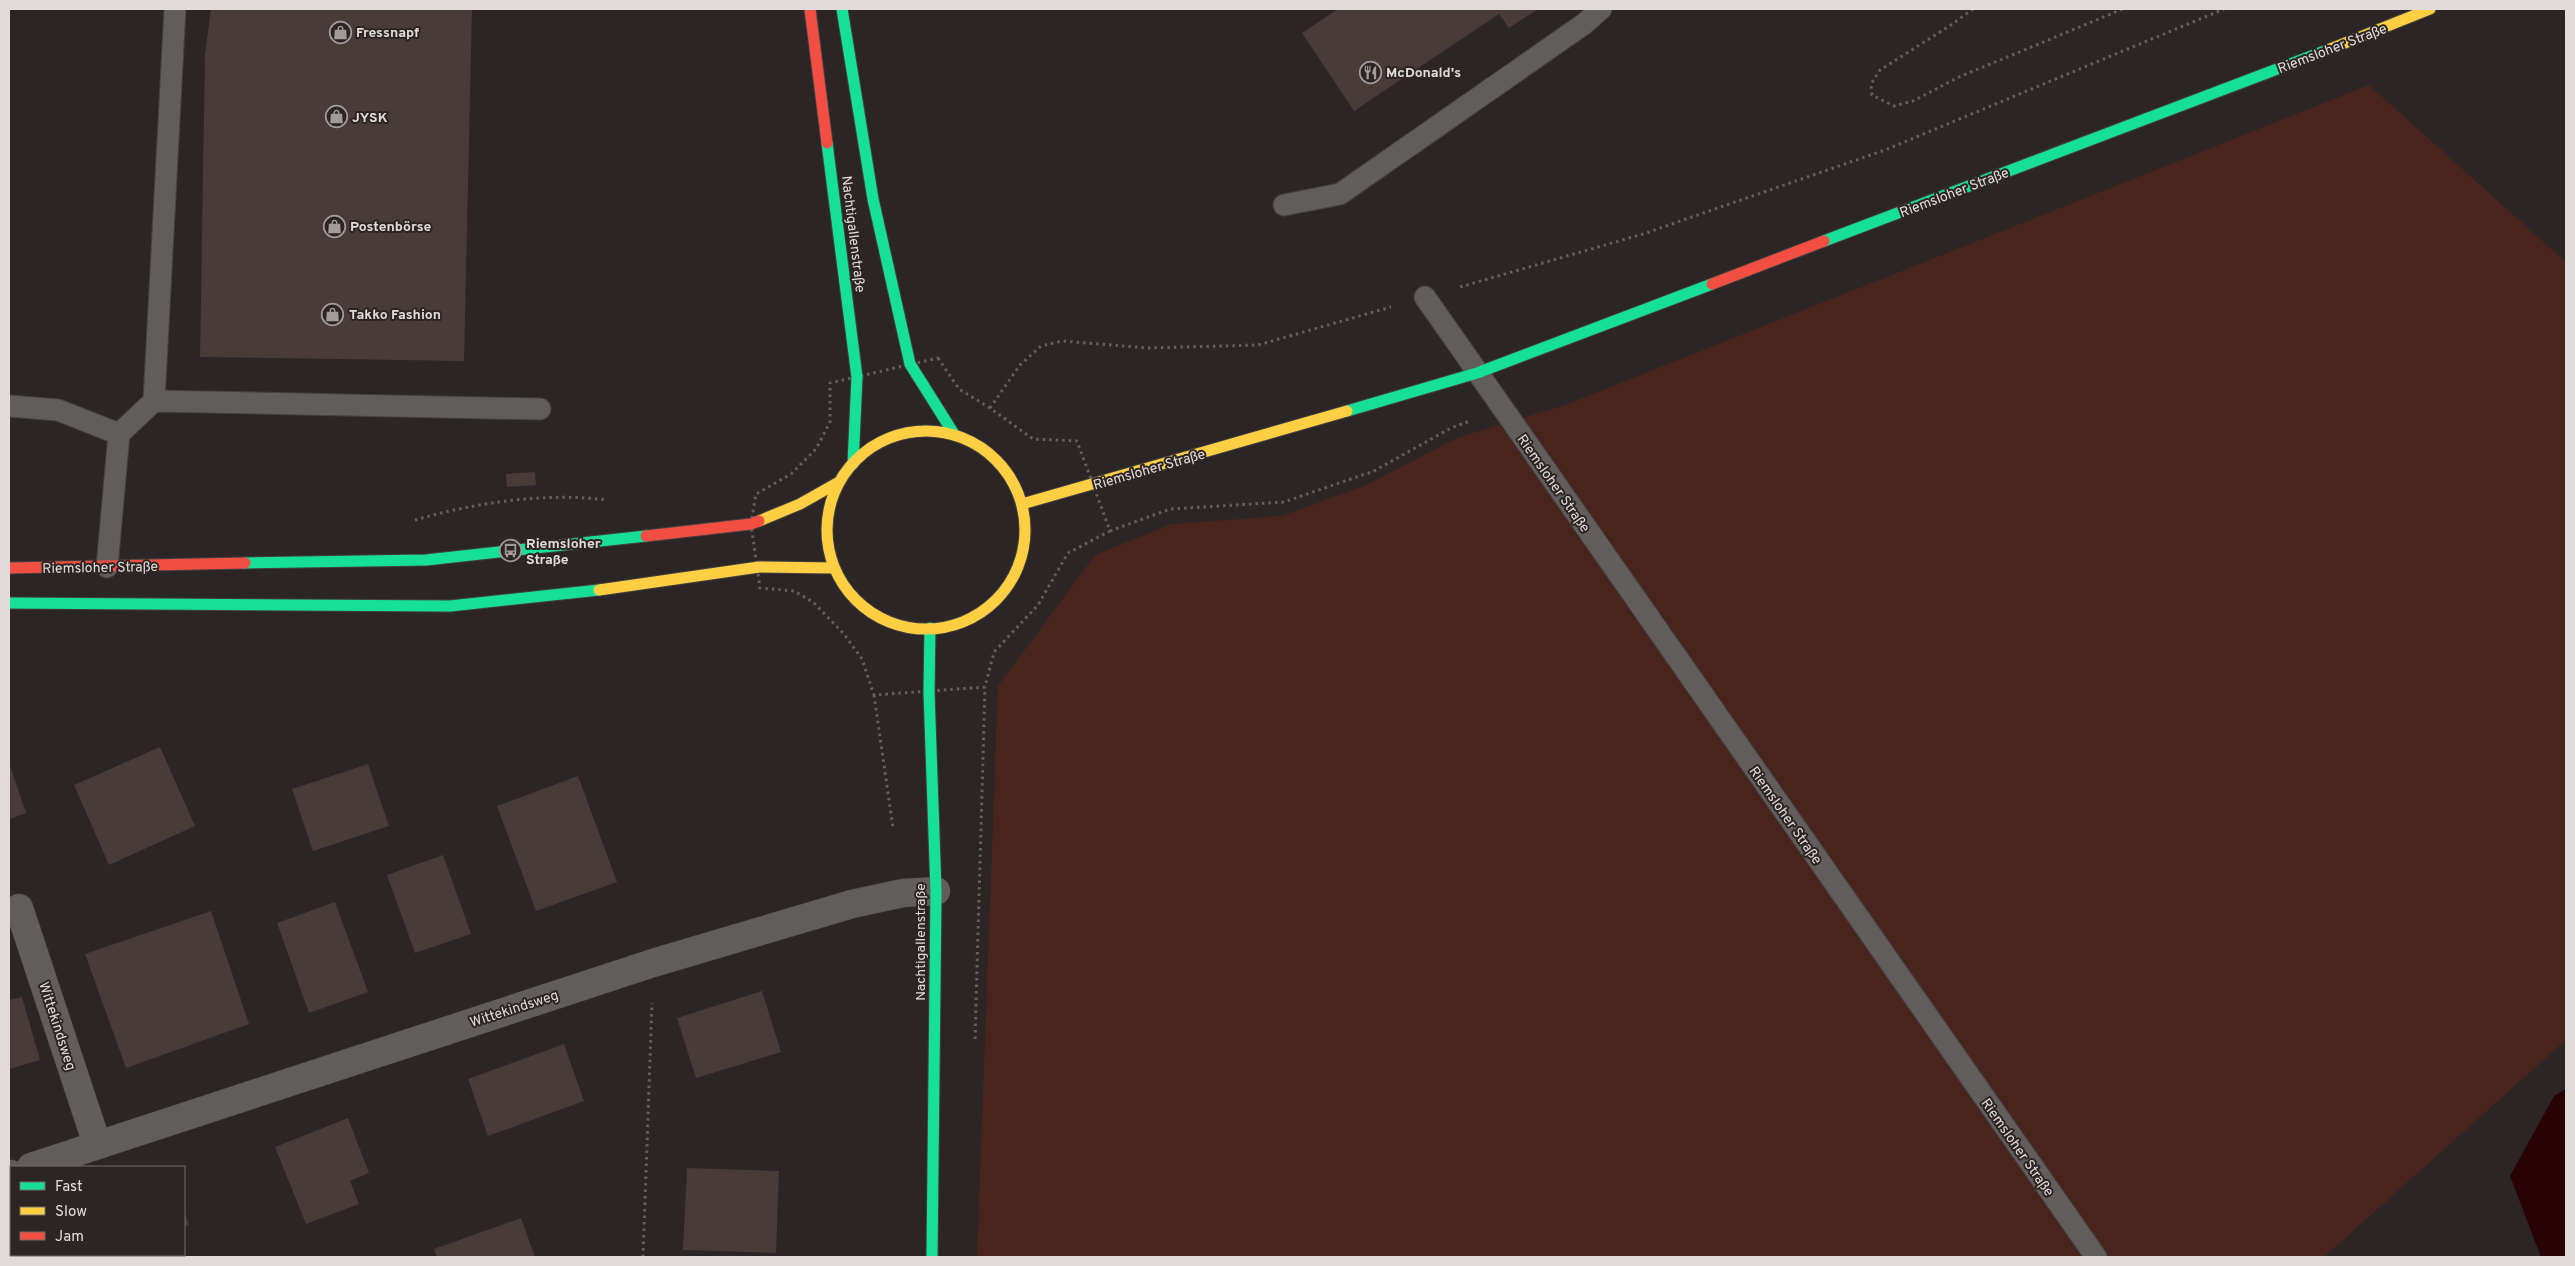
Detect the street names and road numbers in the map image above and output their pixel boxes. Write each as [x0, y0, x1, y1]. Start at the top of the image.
street label: Riemsloher Straße [2275, 21, 2390, 78]
street label: Riemsloher Straße [1897, 165, 2012, 222]
street label: Nachtigallenstraße [837, 175, 868, 294]
street label: Riemsloher Straße [1513, 432, 1593, 536]
street label: Riemsloher Straße [1091, 446, 1207, 495]
street label: Riemsloher Straße [42, 559, 158, 578]
street label: Riemsloher Straße [1745, 764, 1825, 868]
street label: Nachtigallenstraße [913, 883, 930, 1001]
street label: Wittekindsweg [34, 980, 79, 1073]
street label: Wittekindsweg [468, 987, 561, 1032]
street label: Riemsloher Straße [1977, 1096, 2057, 1200]

